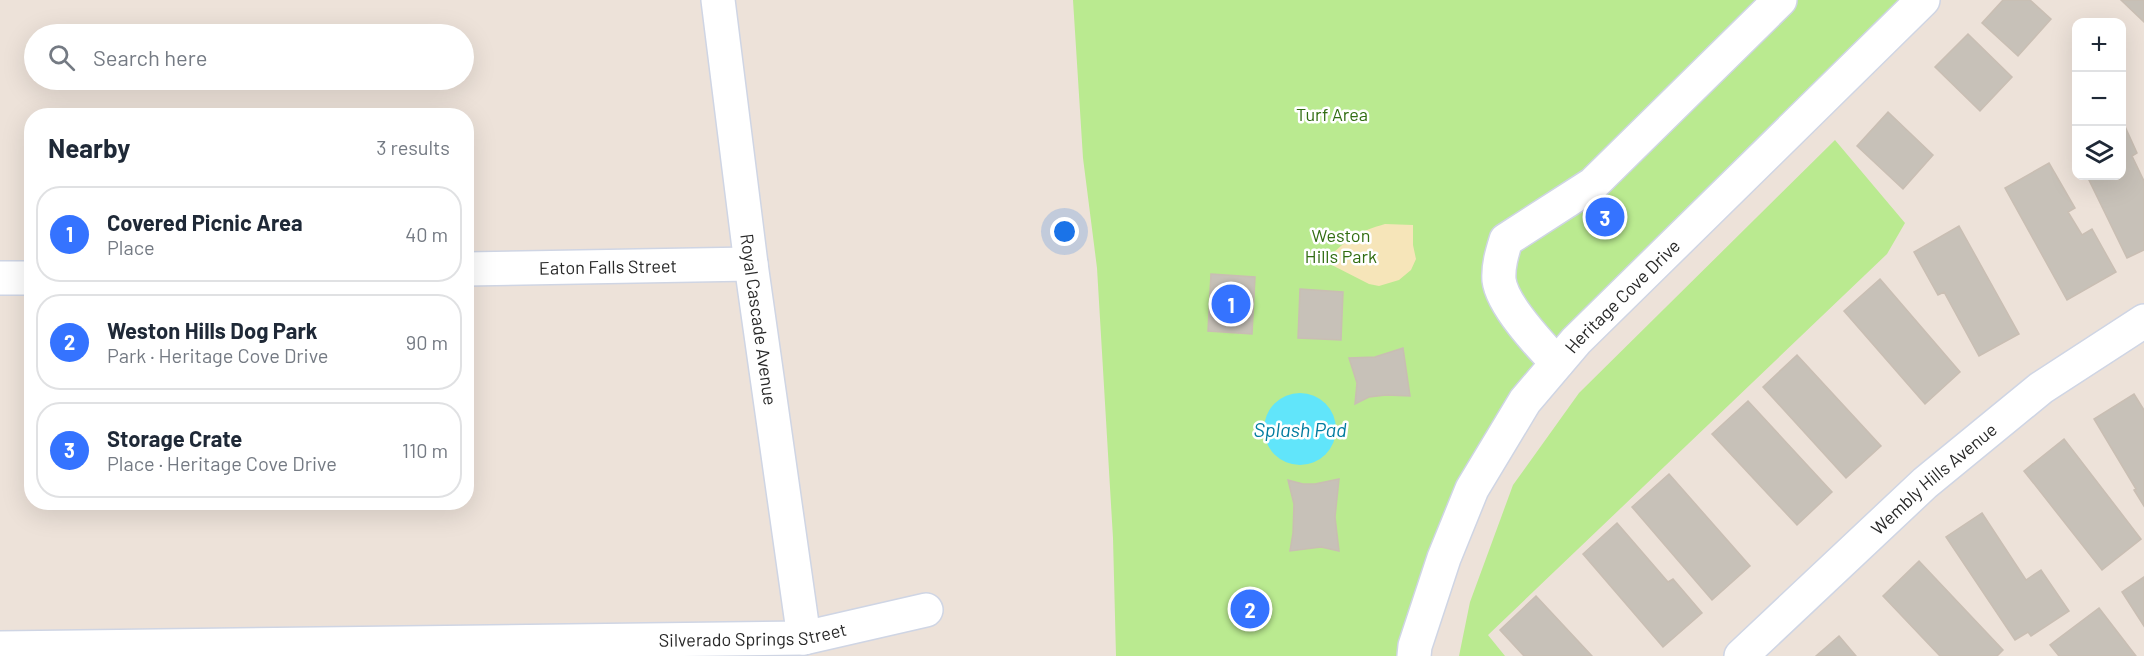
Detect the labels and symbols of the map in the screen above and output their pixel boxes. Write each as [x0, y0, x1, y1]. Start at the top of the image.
park label: Turf Area [1296, 103, 1368, 125]
pin: 3 [1586, 194, 1624, 240]
your location [1050, 217, 1079, 246]
park label: Weston Hills Park [1305, 224, 1377, 267]
street label: Royal Cascade Avenue [736, 232, 782, 407]
street label: Heritage Cove Drive [1560, 234, 1684, 357]
street label: Eaton Falls Street [539, 254, 677, 279]
pin: 1 [1212, 282, 1250, 326]
water label: Splash Pad [1253, 417, 1347, 441]
street label: Wembly Hills Avenue [1866, 418, 2001, 539]
pin: 2 [1230, 586, 1270, 632]
street label: Silverado Springs Street [659, 618, 849, 651]

